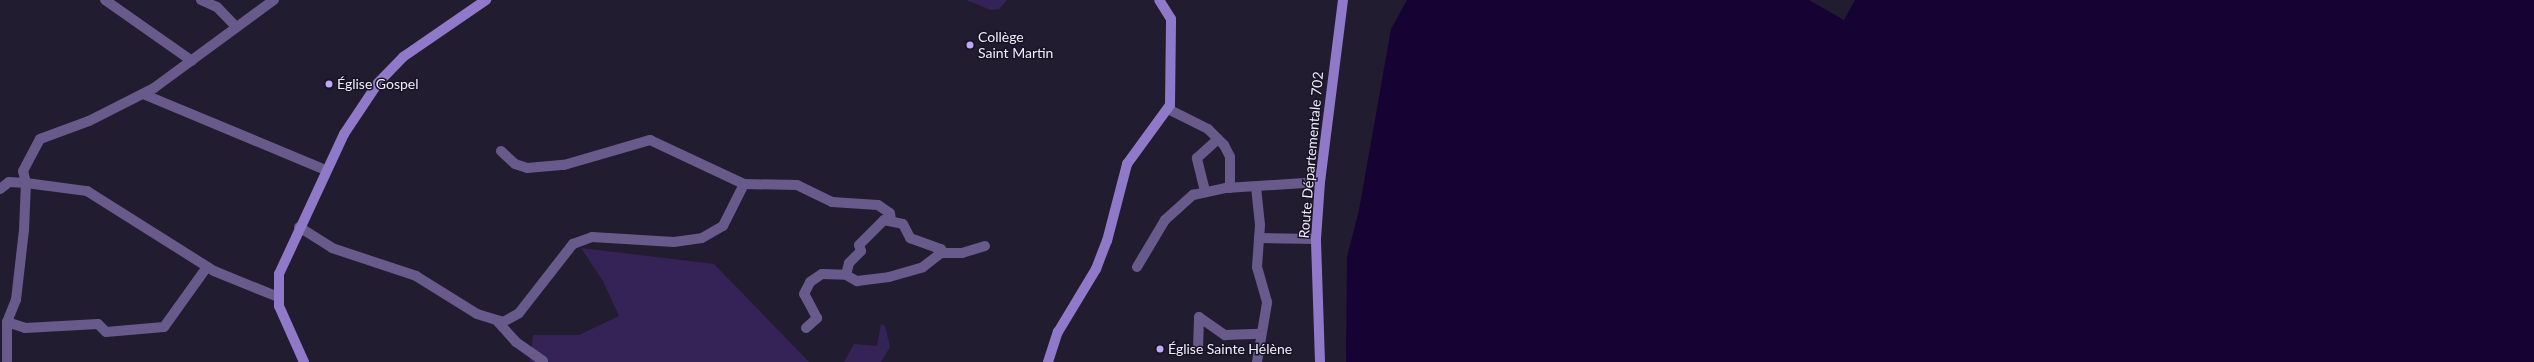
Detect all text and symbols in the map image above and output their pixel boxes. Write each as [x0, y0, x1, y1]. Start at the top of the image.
place label: Collège Saint Martin [978, 29, 1053, 62]
marker: Collège Saint Martin [965, 40, 975, 50]
street label: Route Départementale 702 [1295, 71, 1327, 239]
place label: Église Gospel [337, 76, 419, 92]
marker: Église Gospel [324, 79, 334, 89]
place label: Église Sainte Hélène [1168, 341, 1292, 357]
marker: Église Sainte Hélène [1155, 344, 1165, 354]

